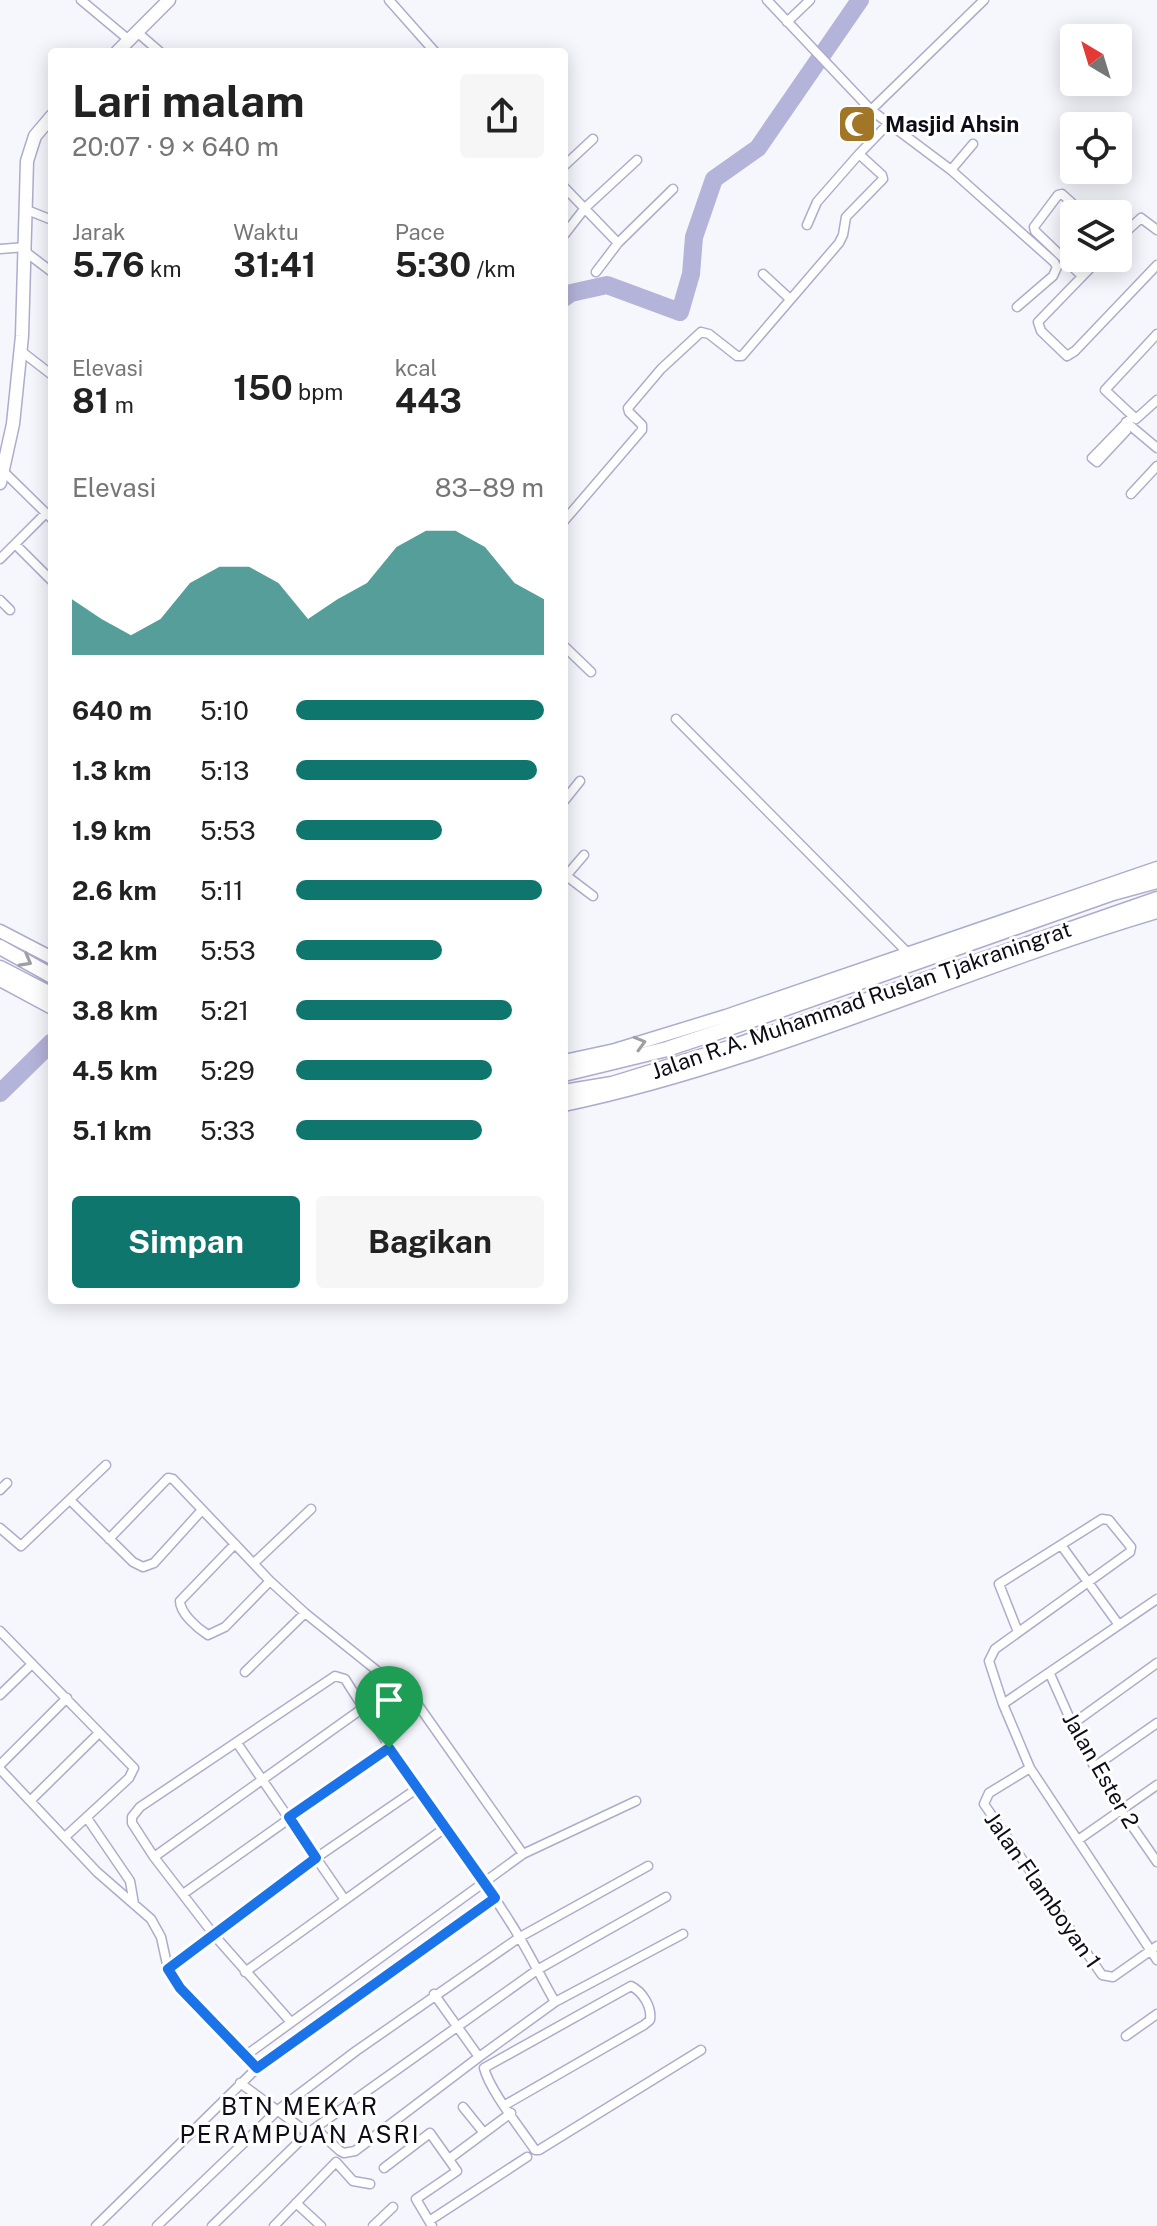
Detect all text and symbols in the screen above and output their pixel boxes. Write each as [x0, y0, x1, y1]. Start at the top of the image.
north arrow [1060, 24, 1132, 96]
map controls [1060, 24, 1132, 272]
button: share [460, 74, 544, 158]
text: Lari malam [72, 75, 305, 127]
mosque icon: Masjid Ahsin [836, 103, 878, 145]
place label: Masjid Ahsin [885, 111, 1019, 137]
button: locate [1060, 112, 1132, 184]
text: 20:07 · 9 × 640 m [72, 131, 279, 162]
button: layers [1060, 200, 1132, 272]
text: Jarak [72, 219, 125, 245]
text: Waktu [233, 219, 299, 245]
text: Pace [395, 219, 445, 245]
text: 5.76 [72, 245, 145, 285]
text: 31:41 [233, 245, 316, 285]
text: 5:30 [395, 245, 471, 285]
text: km [145, 256, 182, 282]
text: /km [471, 256, 516, 282]
text: Elevasi [72, 355, 143, 381]
text: kcal [395, 355, 437, 381]
text: 150 [233, 368, 293, 408]
text: bpm [293, 379, 343, 405]
text: 81 [72, 381, 109, 421]
text: 443 [395, 381, 462, 421]
text: m [109, 392, 134, 418]
text: Elevasi [72, 472, 156, 503]
text: 83–89 m [435, 472, 544, 503]
text: 640 m [72, 695, 152, 726]
text: 5:10 [200, 695, 249, 726]
text: 1.3 km [72, 755, 152, 786]
text: 5:13 [200, 755, 249, 786]
text: 1.9 km [72, 815, 151, 846]
text: 5:53 [200, 815, 256, 846]
text: 2.6 km [72, 875, 157, 906]
text: 5:11 [200, 875, 244, 906]
street label: Jalan R.A. Muhammad Ruslan Tjakraningrat [648, 916, 1074, 1084]
text: 3.2 km [72, 935, 158, 966]
text: 5:53 [200, 935, 256, 966]
one-way arrow [18, 952, 32, 967]
text: 3.8 km [72, 995, 158, 1026]
text: 5:21 [200, 995, 249, 1026]
one-way arrow [632, 1036, 646, 1052]
text: 4.5 km [72, 1055, 158, 1086]
text: 5:29 [200, 1055, 255, 1086]
text: 5.1 km [72, 1115, 152, 1146]
text: 5:33 [200, 1115, 255, 1146]
button: Simpan [72, 1196, 300, 1288]
button: Bagikan [316, 1196, 544, 1288]
pin [355, 1666, 423, 1748]
icon: arrive [367, 1678, 411, 1722]
street label: Jalan Ester 2 [1057, 1707, 1145, 1833]
street label: Jalan Flamboyan 1 [979, 1807, 1107, 1973]
district label: BTN MEKAR PERAMPUAN ASRI [180, 2092, 420, 2148]

